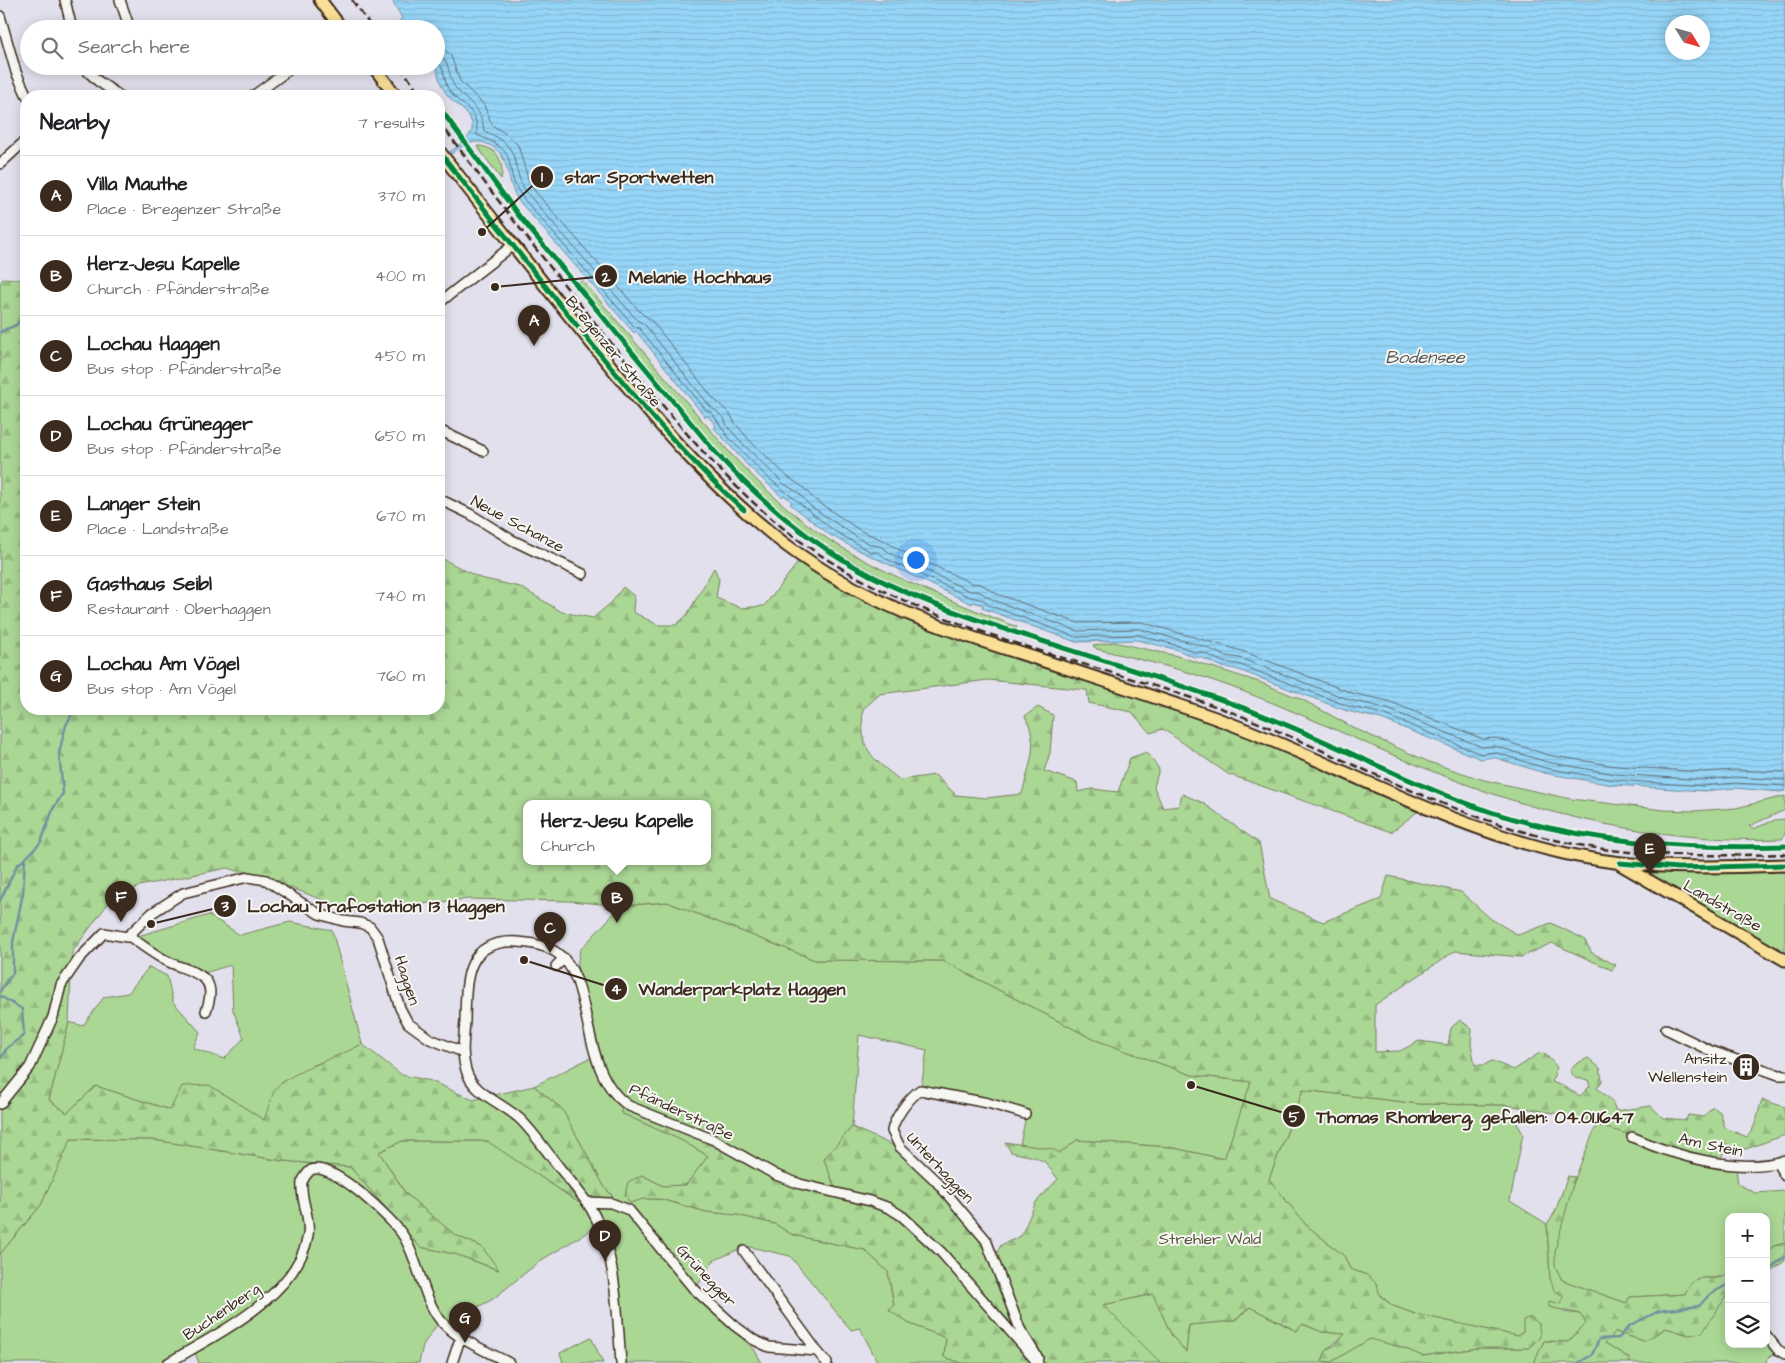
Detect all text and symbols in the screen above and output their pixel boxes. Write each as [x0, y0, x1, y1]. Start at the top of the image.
north arrow [1665, 15, 1710, 60]
search box [20, 20, 445, 75]
icon: search [38, 34, 66, 62]
text: Search here [78, 34, 190, 61]
text: Nearby [40, 108, 110, 137]
text: 7 results [358, 112, 425, 134]
callout: star Sportwetten [530, 160, 724, 193]
text: star Sportwetten [564, 165, 714, 190]
text: 1 [541, 167, 543, 188]
text: Villa Mauthe [87, 171, 187, 198]
text: A [51, 185, 61, 207]
text: 370 m [378, 185, 425, 207]
text: Place · Bregenzer Straße [87, 198, 281, 220]
text: Herz-Jesu Kapelle [87, 251, 240, 278]
callout: Melanie Hochhaus [593, 260, 781, 293]
text: B [50, 265, 62, 287]
text: 400 m [375, 265, 425, 287]
text: Melanie Hochhaus [629, 265, 771, 290]
text: 2 [601, 267, 611, 288]
text: Church · Pfänderstraße [87, 278, 269, 300]
street label: Bregenzer Straße [559, 291, 667, 413]
pin: A [518, 305, 550, 346]
text: Lochau Haggen [87, 331, 220, 358]
text: C [50, 345, 62, 367]
text: 450 m [374, 345, 425, 367]
water label: Bodensee [1385, 345, 1466, 370]
text: Bus stop · Pfänderstraße [87, 358, 281, 380]
text: Lochau Grünegger [87, 411, 253, 438]
text: D [51, 425, 61, 447]
text: 650 m [375, 425, 425, 447]
text: Bus stop · Pfänderstraße [87, 438, 281, 460]
street label: Neue Schanze [467, 490, 568, 558]
text: Langer Stein [87, 491, 200, 518]
text: E [51, 505, 61, 527]
text: 670 m [376, 505, 425, 527]
text: Place · Landstraße [87, 518, 229, 540]
your location [903, 547, 929, 573]
text: Gasthaus Seibl [87, 571, 212, 598]
text: F [50, 585, 62, 607]
text: 740 m [375, 585, 425, 607]
text: Restaurant · Oberhaggen [87, 598, 271, 620]
text: Lochau Am Vögel [87, 651, 239, 678]
text: G [50, 665, 62, 687]
text: 760 m [376, 665, 425, 687]
text: Bus stop · Am Vögel [87, 678, 236, 700]
popup [523, 800, 711, 865]
text: Herz-Jesu Kapelle [541, 808, 693, 835]
pin: E [1634, 833, 1666, 874]
text: Church [541, 835, 595, 857]
street label: Landstraße [1679, 875, 1766, 937]
pin: F [105, 881, 137, 922]
pin: B [601, 882, 633, 923]
callout: Lochau Trafostation 13 Haggen [213, 889, 515, 922]
text: Lochau Trafostation 13 Haggen [247, 894, 505, 920]
text: 3 [220, 896, 229, 917]
pin: C [534, 912, 566, 953]
street label: Haggen [388, 953, 425, 1008]
callout: Wanderparkplatz Haggen [604, 972, 855, 1005]
text: Wanderparkplatz Haggen [638, 977, 845, 1003]
text: 4 [611, 979, 622, 1000]
place label: Ansitz Wellenstein [1648, 1048, 1727, 1088]
building icon: Ansitz Wellenstein [1731, 1052, 1761, 1082]
street label: Pfänderstraße [626, 1078, 738, 1146]
callout: Thomas Rhomberg, gefallen: 04.01.1647 [1281, 1100, 1644, 1133]
text: Thomas Rhomberg, gefallen: 04.01.1647 [1315, 1105, 1635, 1131]
text: 5 [1289, 1107, 1300, 1128]
street label: Unterhaggen [901, 1127, 979, 1209]
street label: Am Stein [1677, 1127, 1745, 1162]
map controls [1725, 1213, 1770, 1348]
button: + [1725, 1213, 1770, 1258]
pin: D [589, 1220, 621, 1261]
park label: Strehler Wald [1159, 1228, 1261, 1250]
street label: Grünegger [671, 1239, 741, 1313]
button: − [1725, 1258, 1770, 1303]
street label: Buchenberg [179, 1278, 265, 1347]
pin: G [449, 1302, 481, 1343]
button: layers [1725, 1303, 1770, 1348]

